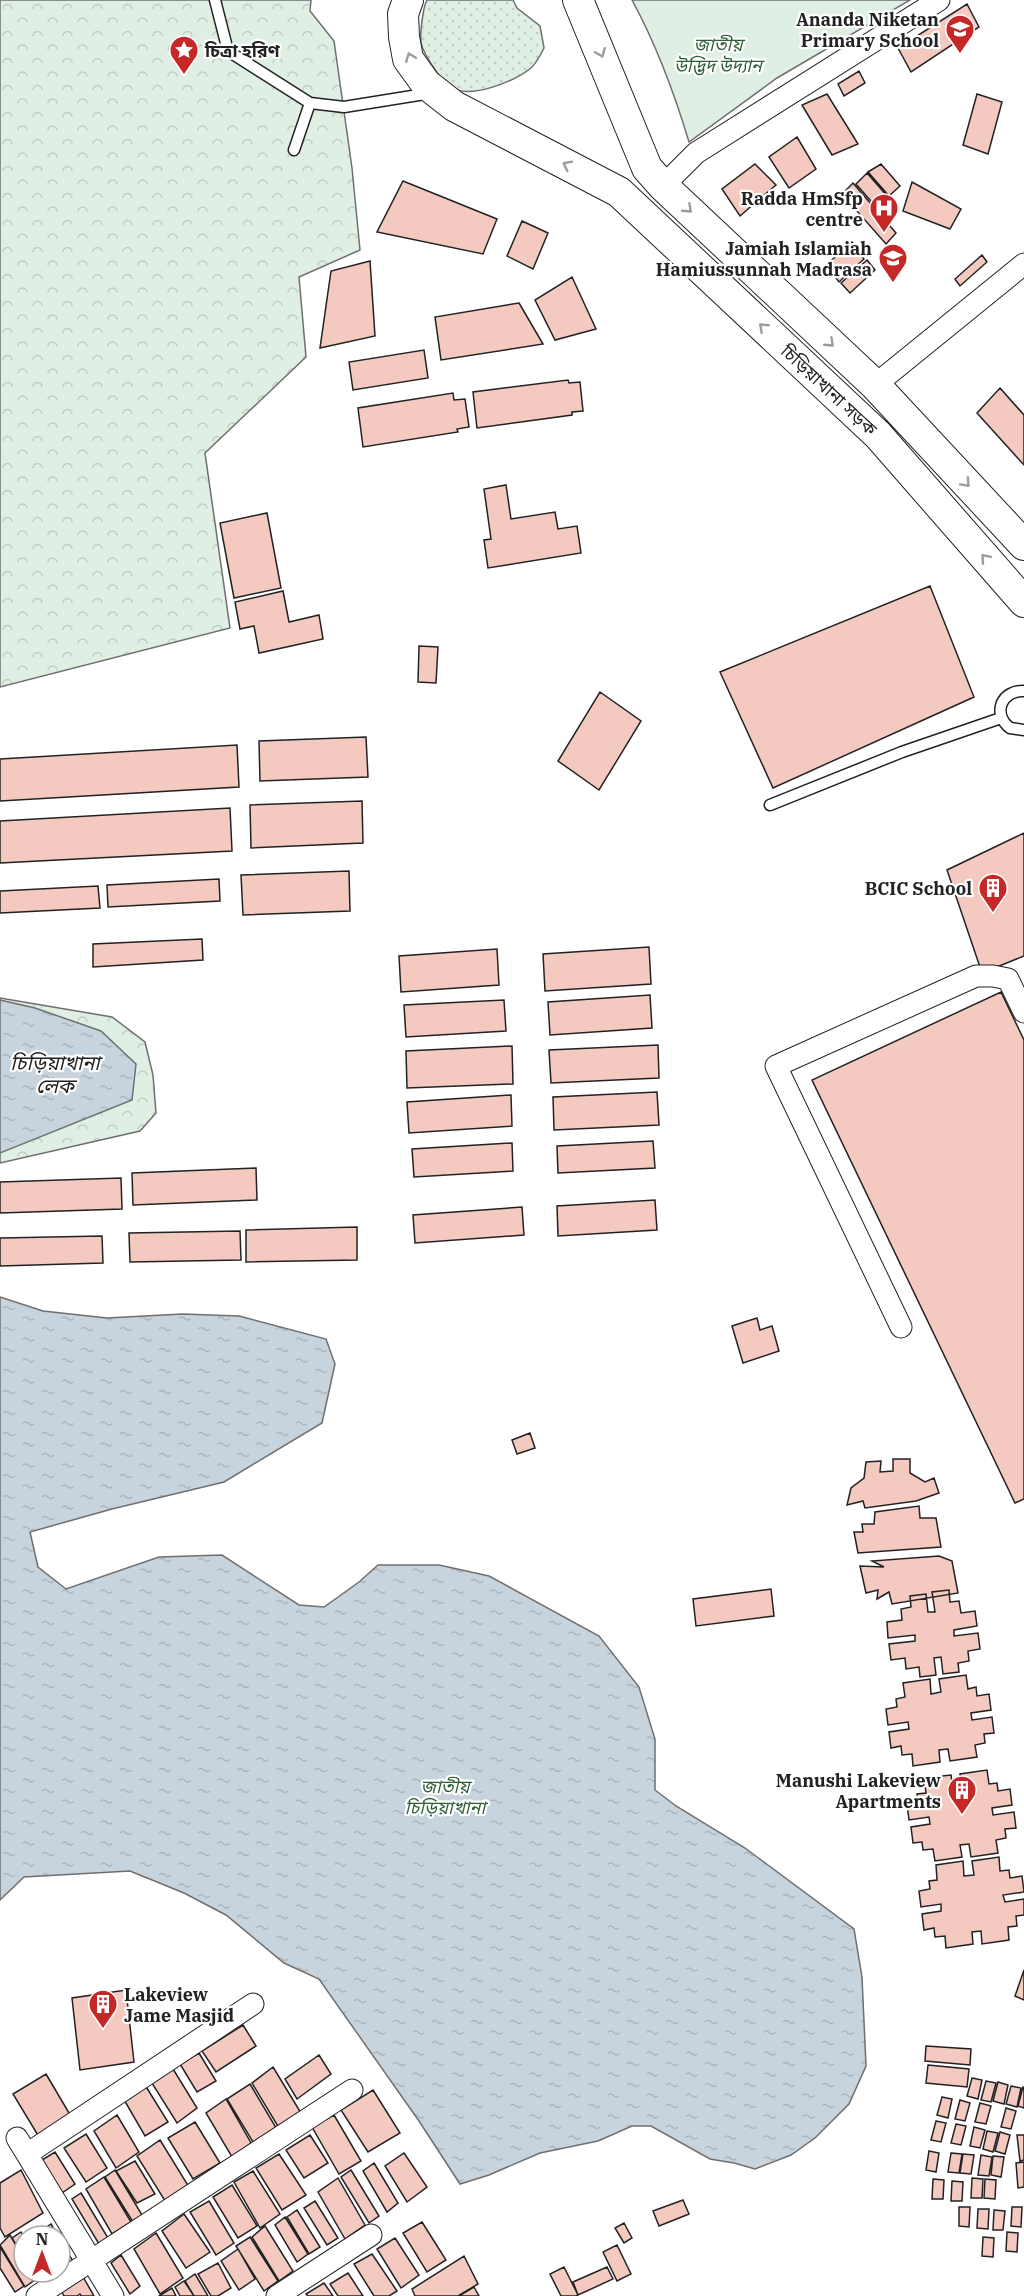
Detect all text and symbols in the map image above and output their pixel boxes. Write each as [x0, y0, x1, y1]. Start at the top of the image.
place label: Ananda Niketan Primary School [796, 8, 939, 52]
school or university icon: Ananda Niketan Primary School [944, 13, 976, 55]
park label: জাতীয় উদ্ভিদ উদ্যান [674, 33, 765, 77]
place icon: চিত্রা হরিণ [168, 34, 200, 76]
place label: চিত্রা হরিণ [204, 39, 280, 62]
one-way arrow [594, 47, 606, 58]
one-way arrow [405, 53, 417, 64]
one-way arrow [563, 161, 573, 172]
place label: Radda HmSfp centre [741, 187, 863, 231]
hospital icon: Radda HmSfp centre [868, 192, 900, 234]
one-way arrow [682, 202, 692, 213]
place label: Jamiah Islamiah Hamiussunnah Madrasa [656, 237, 872, 281]
school or university icon: Jamiah Islamiah Hamiussunnah Madrasa [877, 242, 909, 284]
one-way arrow [759, 323, 769, 334]
one-way arrow [823, 335, 834, 346]
street label: চিড়িয়াখানা সড়ক [775, 339, 882, 441]
one-way arrow [959, 476, 970, 486]
one-way arrow [982, 554, 993, 565]
building icon: BCIC School [977, 872, 1009, 914]
place label: BCIC School [865, 877, 972, 900]
water label: চিড়িয়াখানা লেক [10, 1049, 103, 1099]
place label: Manushi Lakeview Apartments [776, 1769, 941, 1813]
building icon: Manushi Lakeview Apartments [946, 1774, 978, 1816]
park label: জাতীয় চিড়িয়াখানা [405, 1775, 488, 1819]
place label: Lakeview Jame Masjid [124, 1983, 234, 2027]
building icon: Lakeview Jame Masjid [87, 1988, 119, 2030]
north arrow [12, 2224, 72, 2284]
text: N [36, 2229, 48, 2249]

